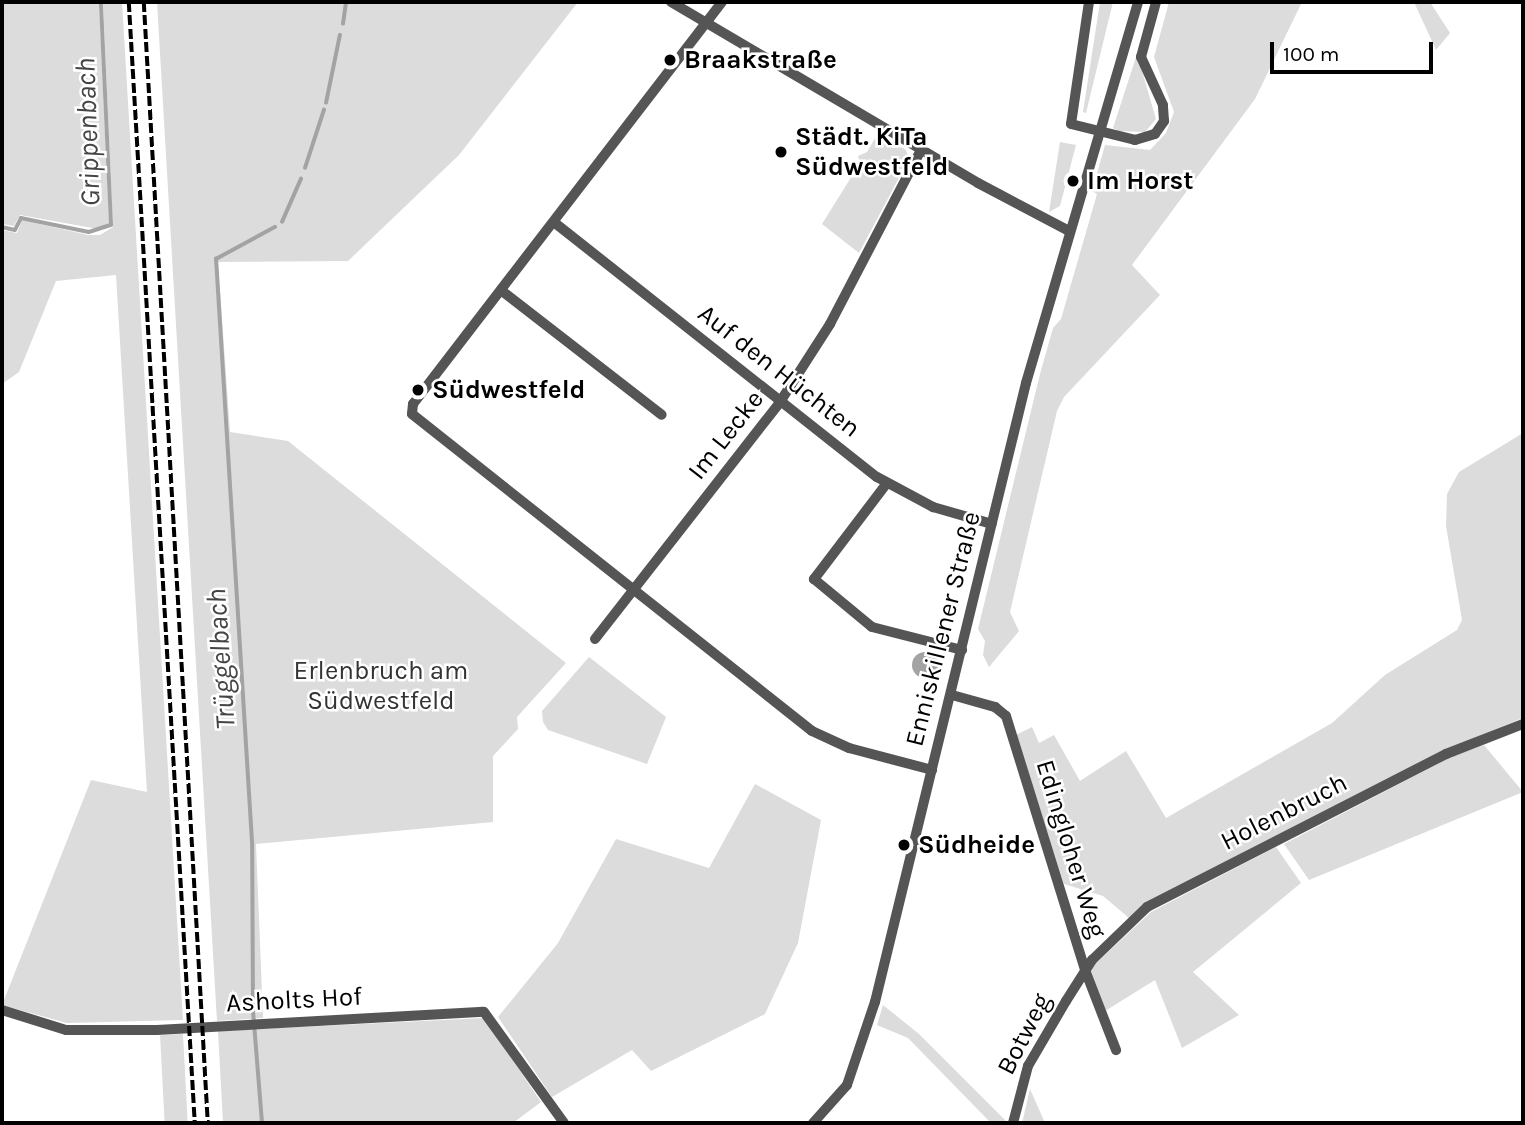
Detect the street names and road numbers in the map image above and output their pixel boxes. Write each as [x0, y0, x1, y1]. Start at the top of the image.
street label: Auf den Hüchten [692, 298, 866, 444]
street label: Im Lecke [681, 384, 771, 486]
street label: Enniskillener Straße [899, 508, 987, 750]
street label: Edingloher Weg [1029, 756, 1113, 942]
street label: Holenbruch [1216, 767, 1352, 857]
street label: Asholts Hof [225, 981, 363, 1019]
street label: Botweg [990, 988, 1058, 1080]

